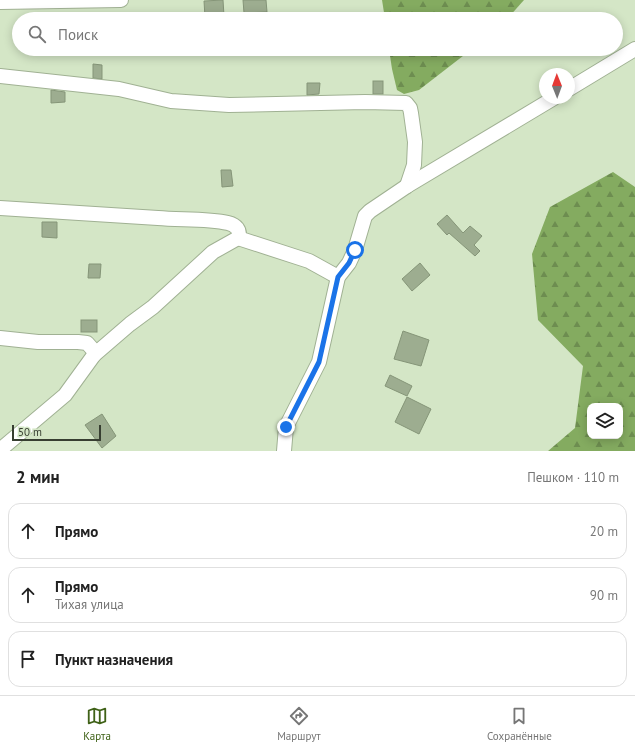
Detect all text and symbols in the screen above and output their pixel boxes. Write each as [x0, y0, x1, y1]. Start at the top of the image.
search box [12, 12, 623, 56]
icon: search [26, 23, 48, 45]
text: Поиск [58, 25, 98, 44]
north arrow [539, 68, 575, 104]
route start [346, 241, 364, 259]
map controls [587, 403, 623, 439]
button: layers [587, 403, 623, 439]
route end [277, 418, 295, 436]
scale bar [12, 423, 101, 442]
text: 50 m [18, 425, 42, 439]
text: 2 мин [16, 466, 60, 488]
text: Пешком · 110 m [527, 469, 619, 486]
icon: ahead [17, 520, 39, 542]
text: Прямо [55, 522, 98, 541]
text: 20 m [590, 523, 618, 540]
text: Прямо [55, 577, 98, 596]
icon: ahead [17, 584, 39, 606]
text: 90 m [590, 587, 618, 604]
text: Тихая улица [55, 596, 124, 613]
icon: arrive [17, 648, 39, 670]
text: Пункт назначения [55, 650, 173, 669]
tab: Карта [83, 705, 111, 743]
tab: Маршрут [277, 705, 321, 743]
tab: Сохранённые [487, 705, 552, 743]

